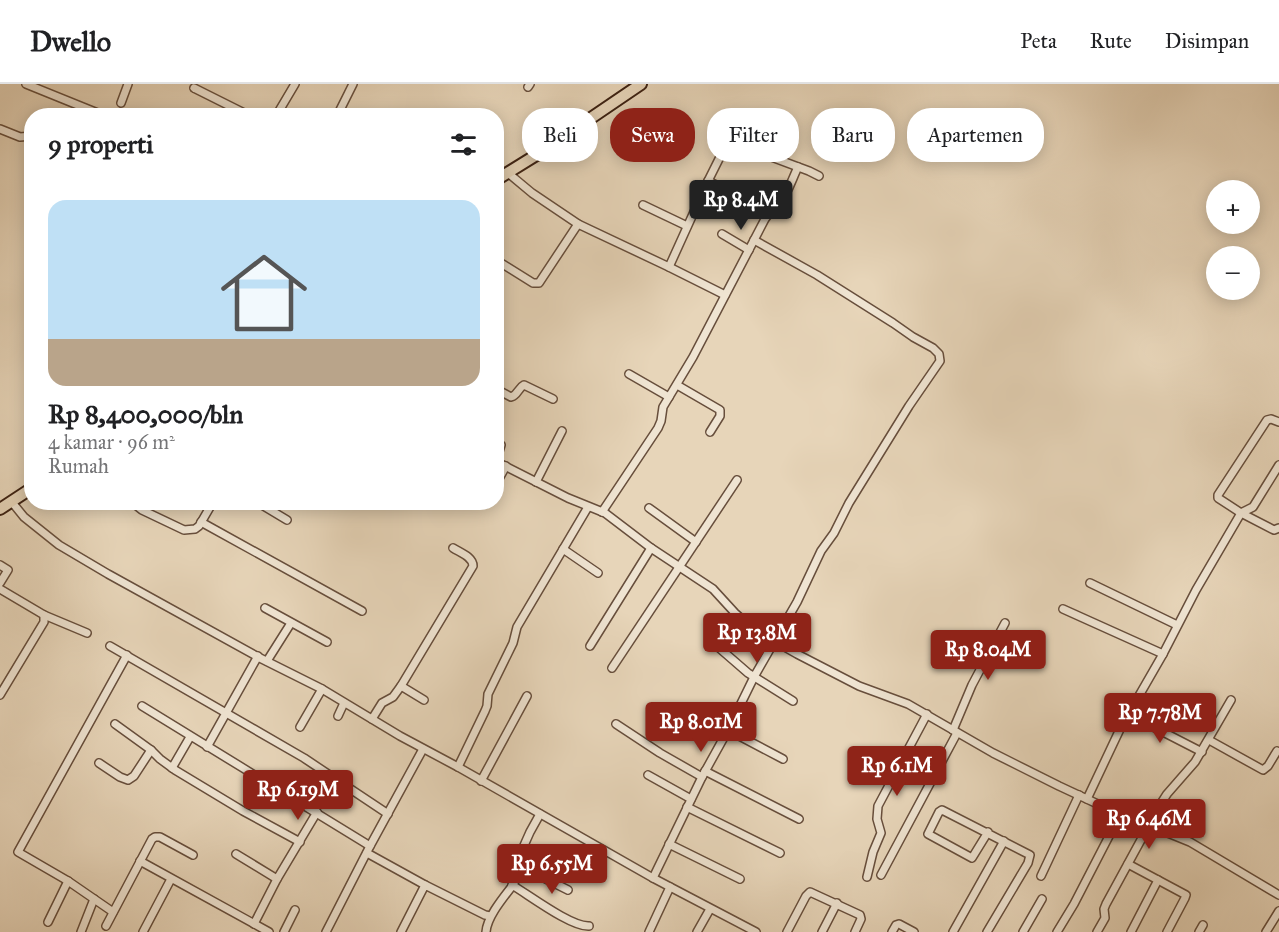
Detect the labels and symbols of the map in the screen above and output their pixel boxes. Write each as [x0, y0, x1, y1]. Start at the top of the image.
pin: Rp 8.4M [686, 180, 796, 231]
pin: Rp 13.8M [695, 613, 819, 664]
pin: Rp 8.04M [926, 630, 1050, 681]
pin: Rp 7.78M [1098, 693, 1222, 744]
pin: Rp 8.01M [639, 702, 763, 753]
pin: Rp 6.1M [842, 746, 952, 797]
pin: Rp 6.19M [236, 770, 360, 821]
pin: Rp 6.46M [1087, 799, 1211, 850]
pin: Rp 6.55M [490, 844, 614, 895]

